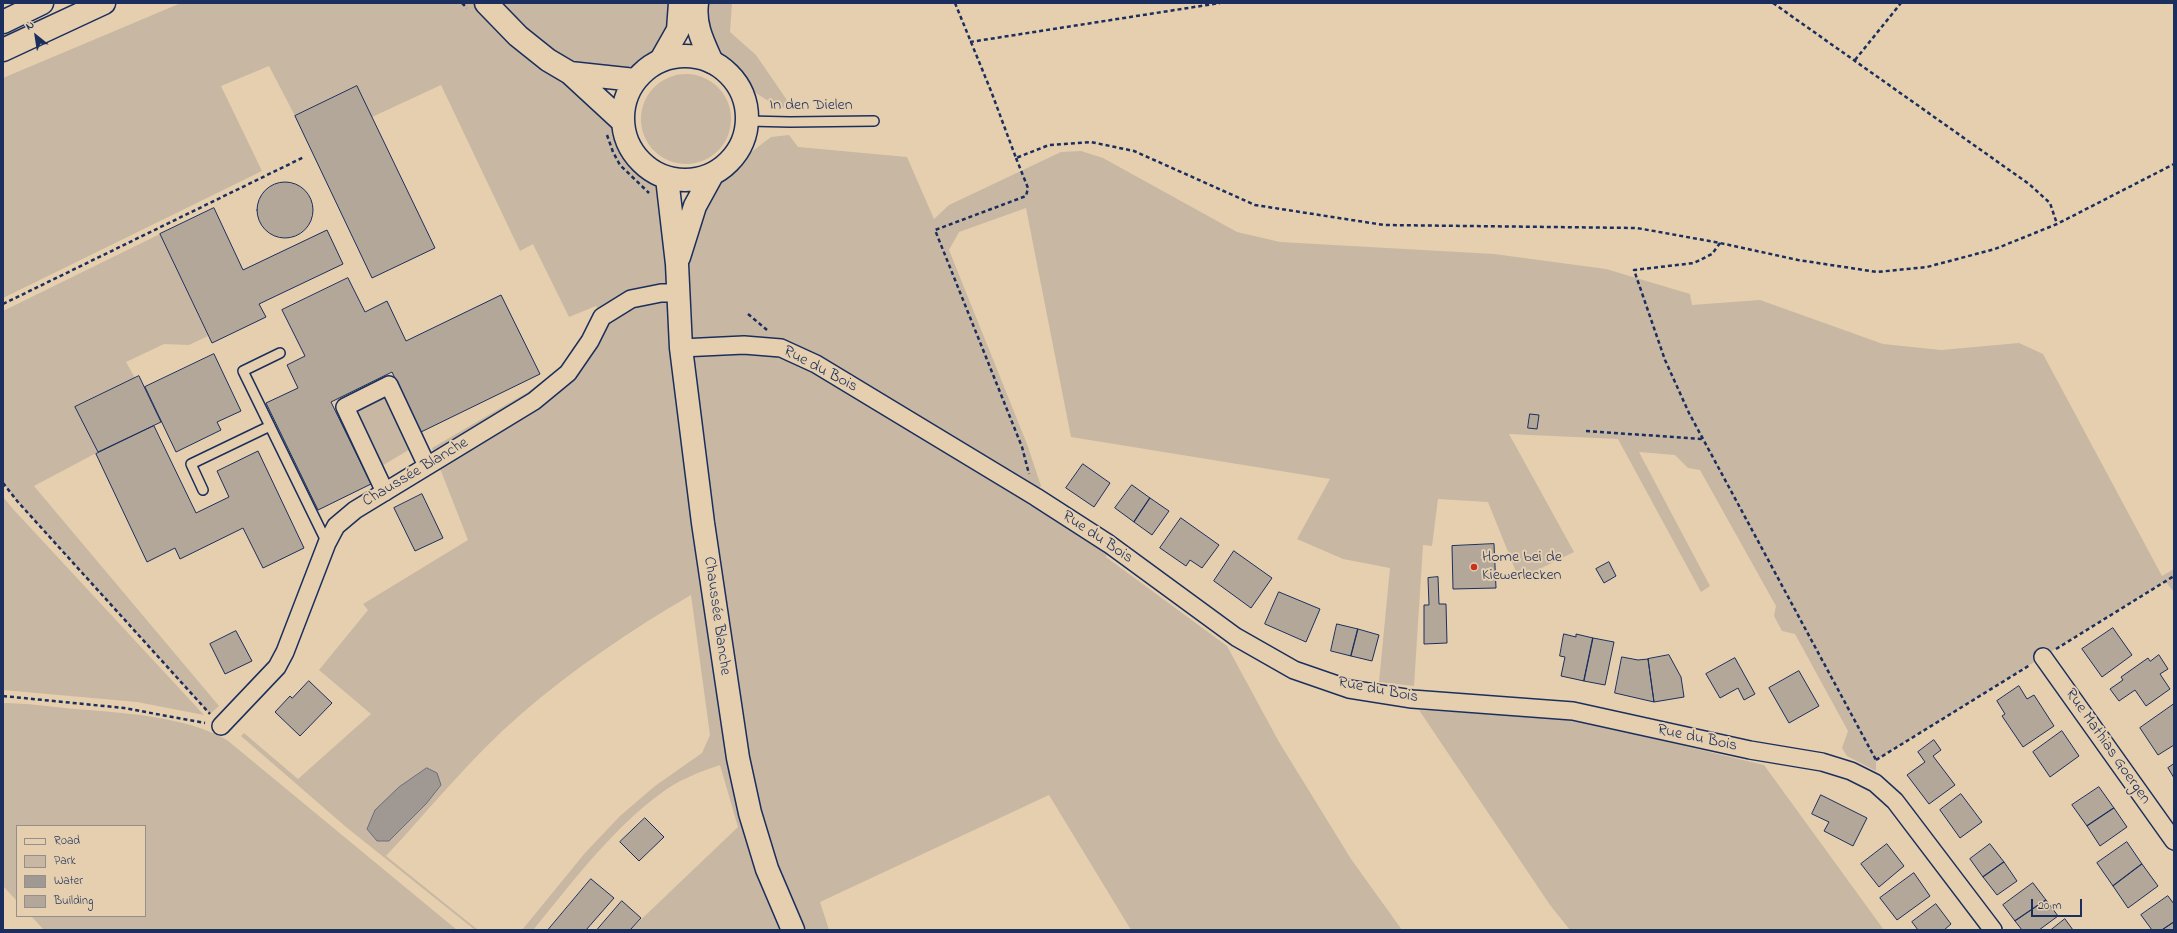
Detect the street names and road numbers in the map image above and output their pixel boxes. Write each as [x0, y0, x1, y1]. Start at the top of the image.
street label: In den Dielen [769, 96, 853, 116]
street label: Rue du Bois [780, 342, 860, 398]
street label: Chaussée Blanche [360, 434, 472, 512]
street label: Rue du Bois [1058, 507, 1136, 569]
street label: Chaussée Blanche [698, 555, 734, 677]
street label: Rue du Bois [1336, 674, 1420, 708]
street label: Rue Mathias Goergen [2060, 685, 2154, 809]
street label: Rue du Bois [1655, 721, 1739, 757]

